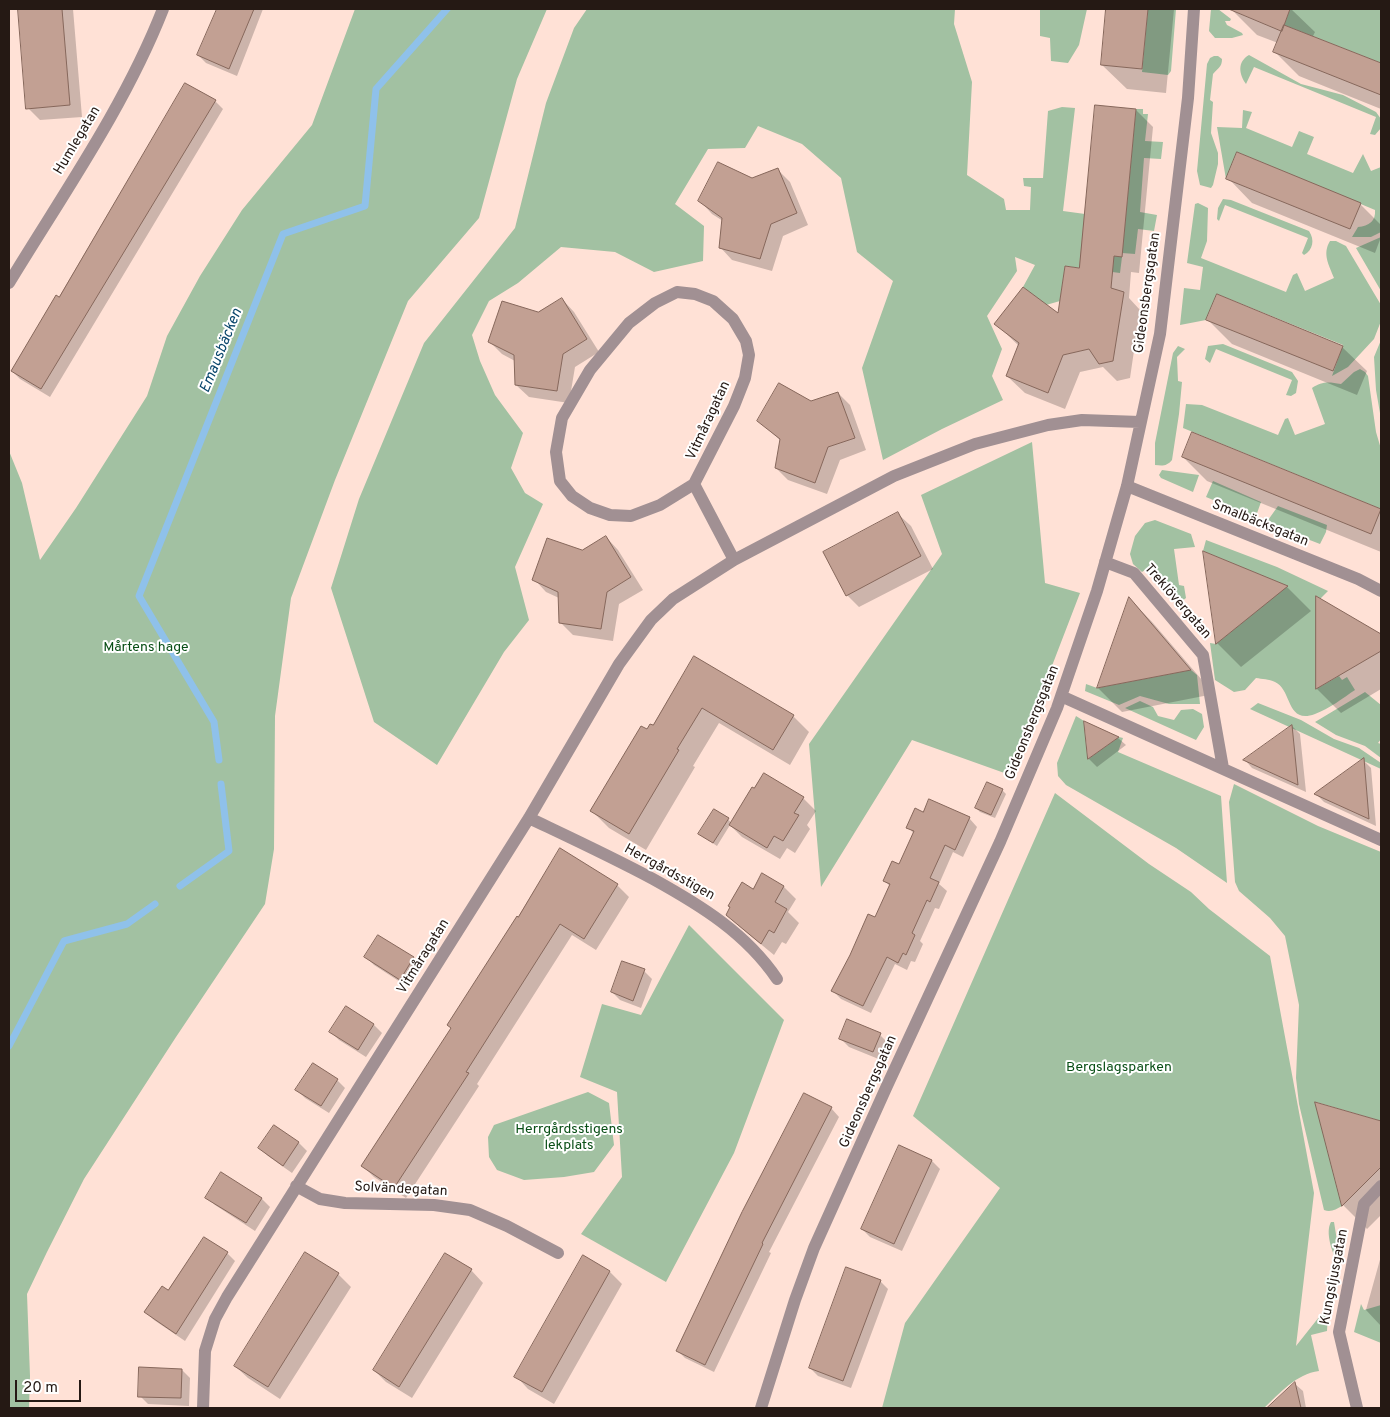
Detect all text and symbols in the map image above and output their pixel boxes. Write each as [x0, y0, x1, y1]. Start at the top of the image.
street label: Humlegatan [51, 104, 105, 178]
street label: Gideonsbergsgatan [1131, 231, 1165, 355]
water label: Emausbäcken [197, 306, 247, 396]
street label: Vitmåragatan [683, 379, 735, 463]
street label: Smalbäcksgatan [1209, 497, 1311, 551]
street label: Treklövergatan [1140, 561, 1214, 643]
park label: Mårtens hage [103, 640, 189, 656]
street label: Gideonsbergsgatan [1002, 663, 1064, 783]
street label: Herrgårdsstigen [621, 841, 717, 905]
street label: Vitmåragatan [394, 916, 454, 998]
street label: Gideonsbergsgatan [837, 1033, 901, 1151]
park label: Bergslagsparken [1066, 1060, 1172, 1076]
park label: Herrgårdsstigens lekplats [515, 1122, 623, 1154]
street label: Solvändegatan [354, 1179, 448, 1201]
street label: Kungsljusgatan [1317, 1228, 1353, 1326]
scale bar [18, 1370, 84, 1402]
text: 20 m [23, 1379, 58, 1398]

